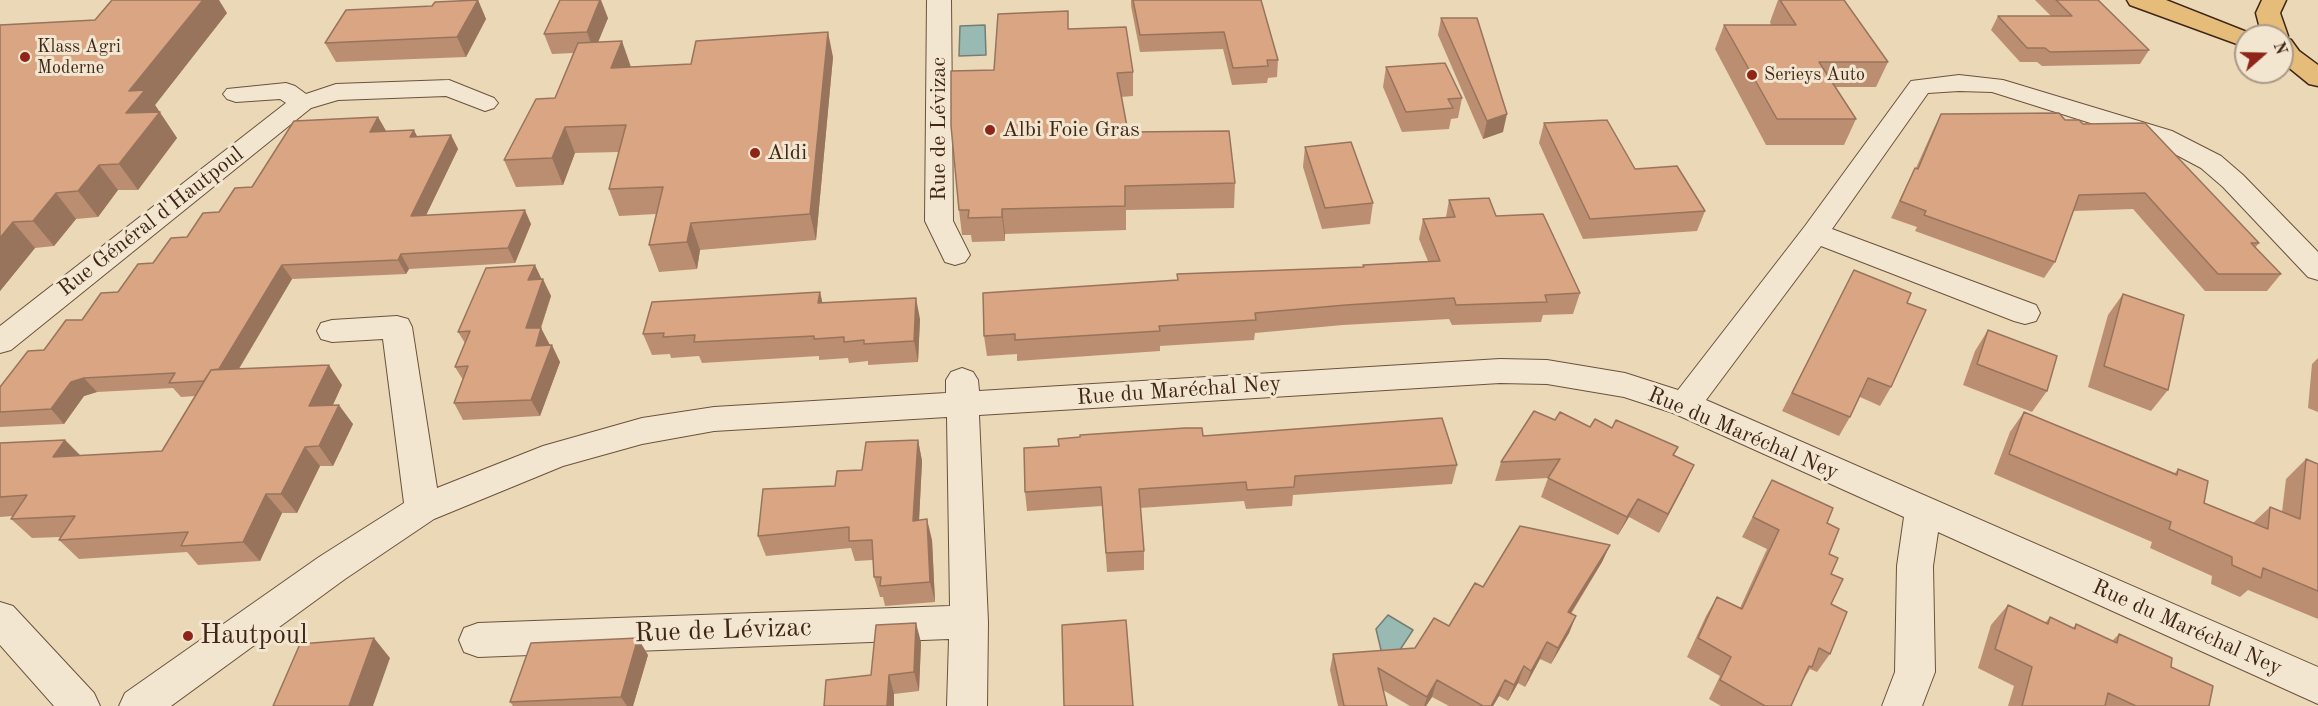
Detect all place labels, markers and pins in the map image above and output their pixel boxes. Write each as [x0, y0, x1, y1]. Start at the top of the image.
place label: Klass Agri Moderne [37, 36, 121, 78]
marker: Klass Agri Moderne [18, 50, 32, 64]
place label: Serieys Auto [1764, 64, 1865, 86]
marker: Serieys Auto [1745, 68, 1759, 82]
place label: Albi Foie Gras [1002, 117, 1140, 143]
marker: Albi Foie Gras [983, 123, 997, 137]
place label: Aldi [767, 140, 807, 166]
marker: Aldi [748, 146, 762, 160]
place label: Hautpoul [200, 620, 308, 652]
marker: Hautpoul [181, 629, 195, 643]

